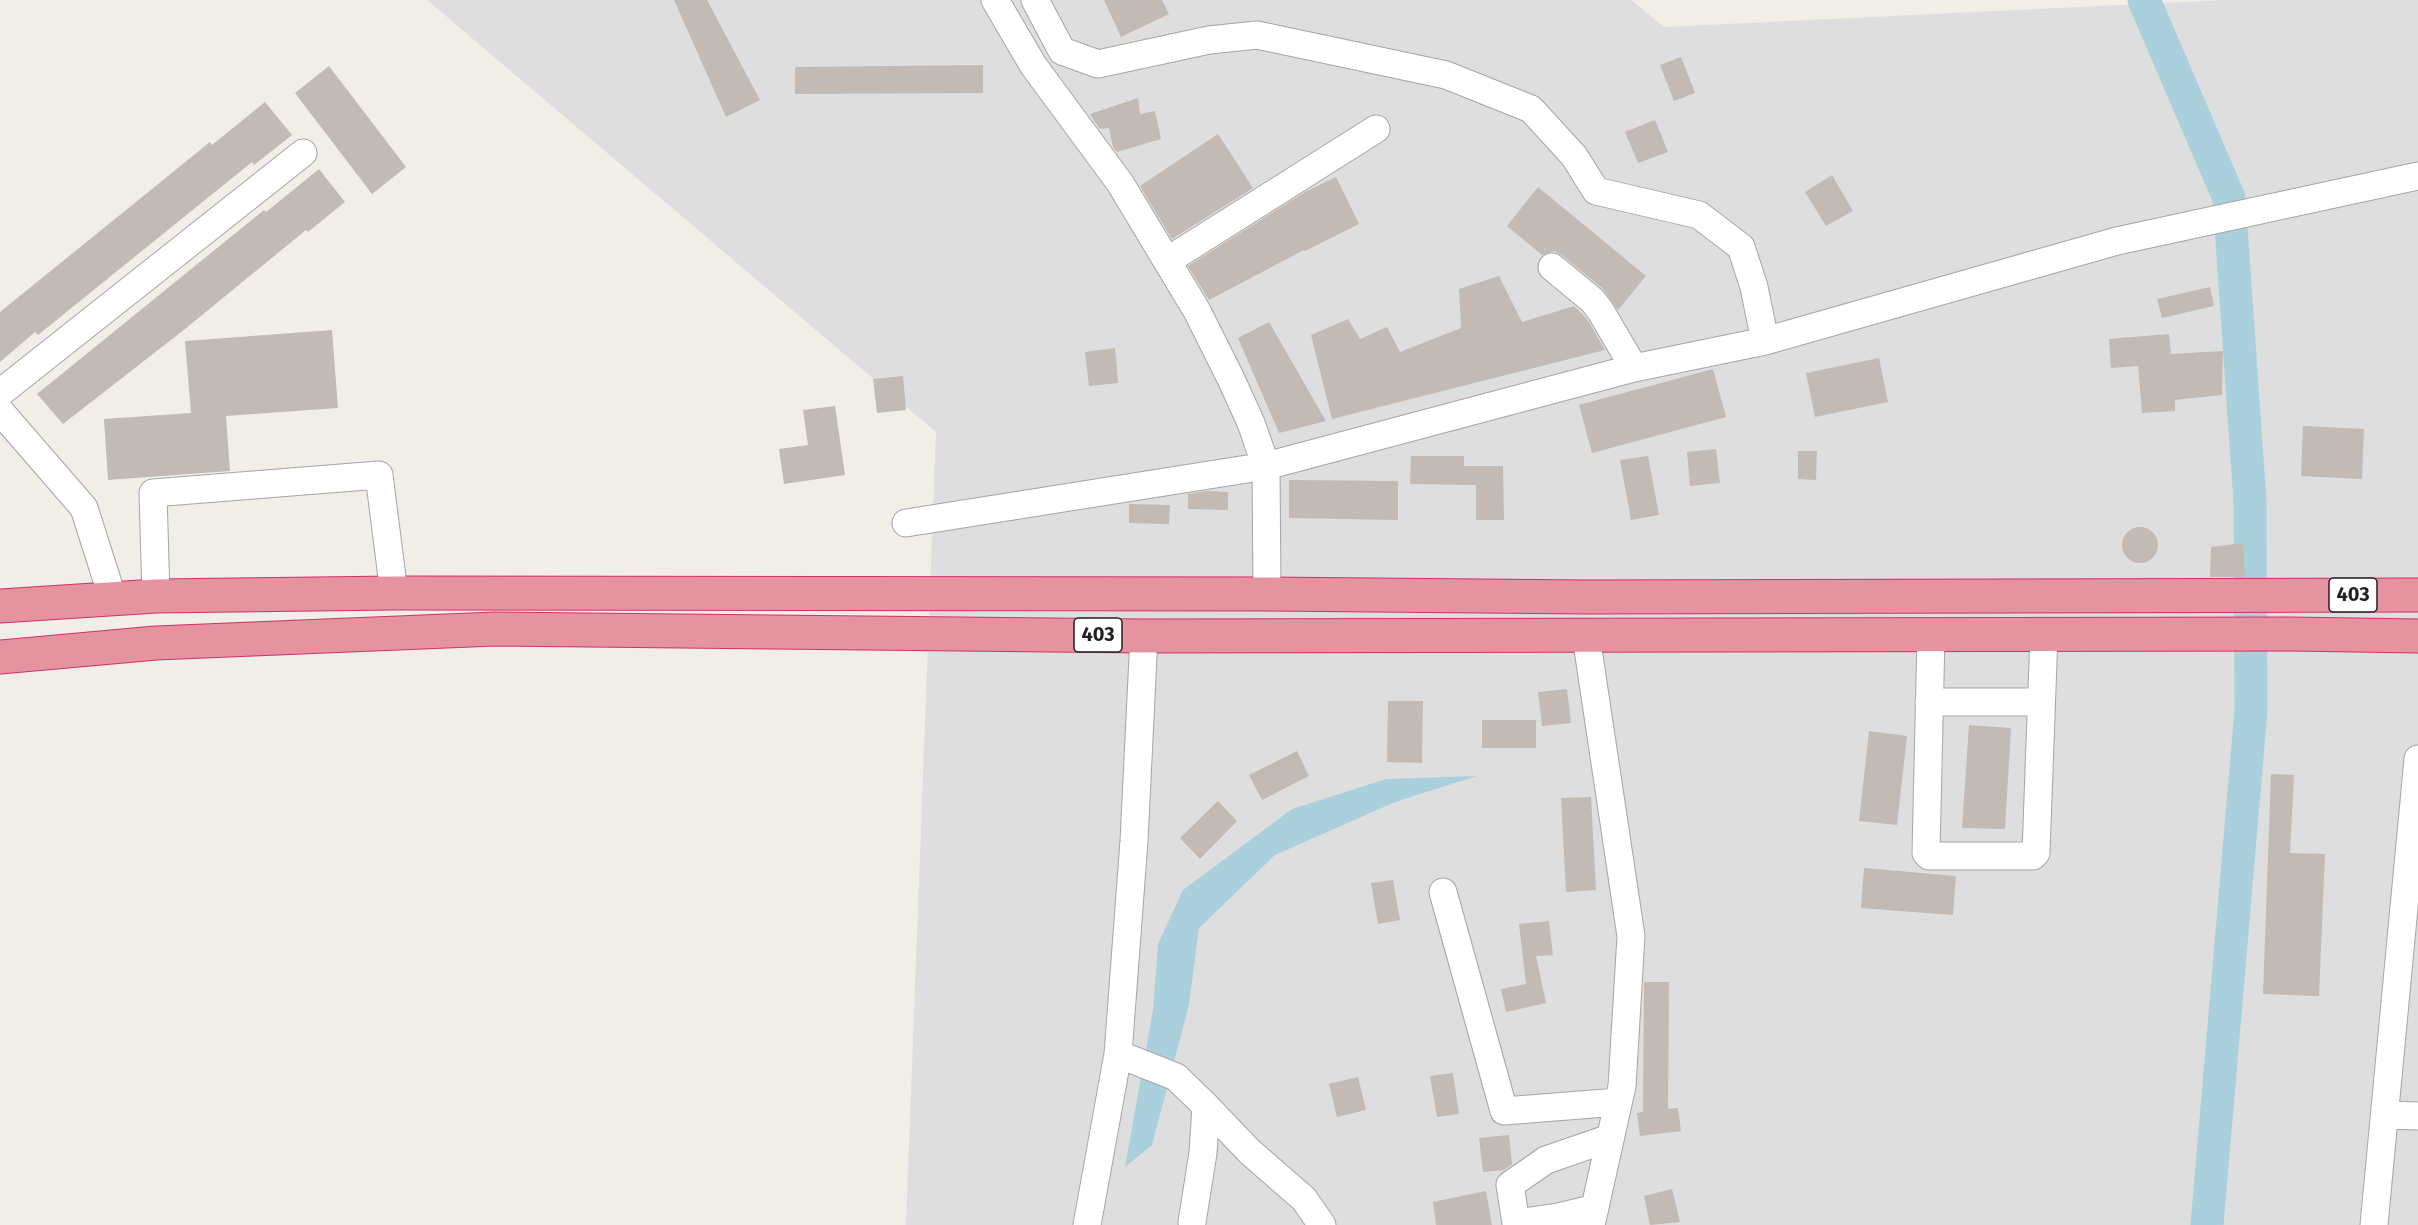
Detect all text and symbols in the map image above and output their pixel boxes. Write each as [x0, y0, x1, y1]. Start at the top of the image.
road number: 403 [2329, 578, 2377, 612]
road number: 403 [1074, 618, 1122, 652]

